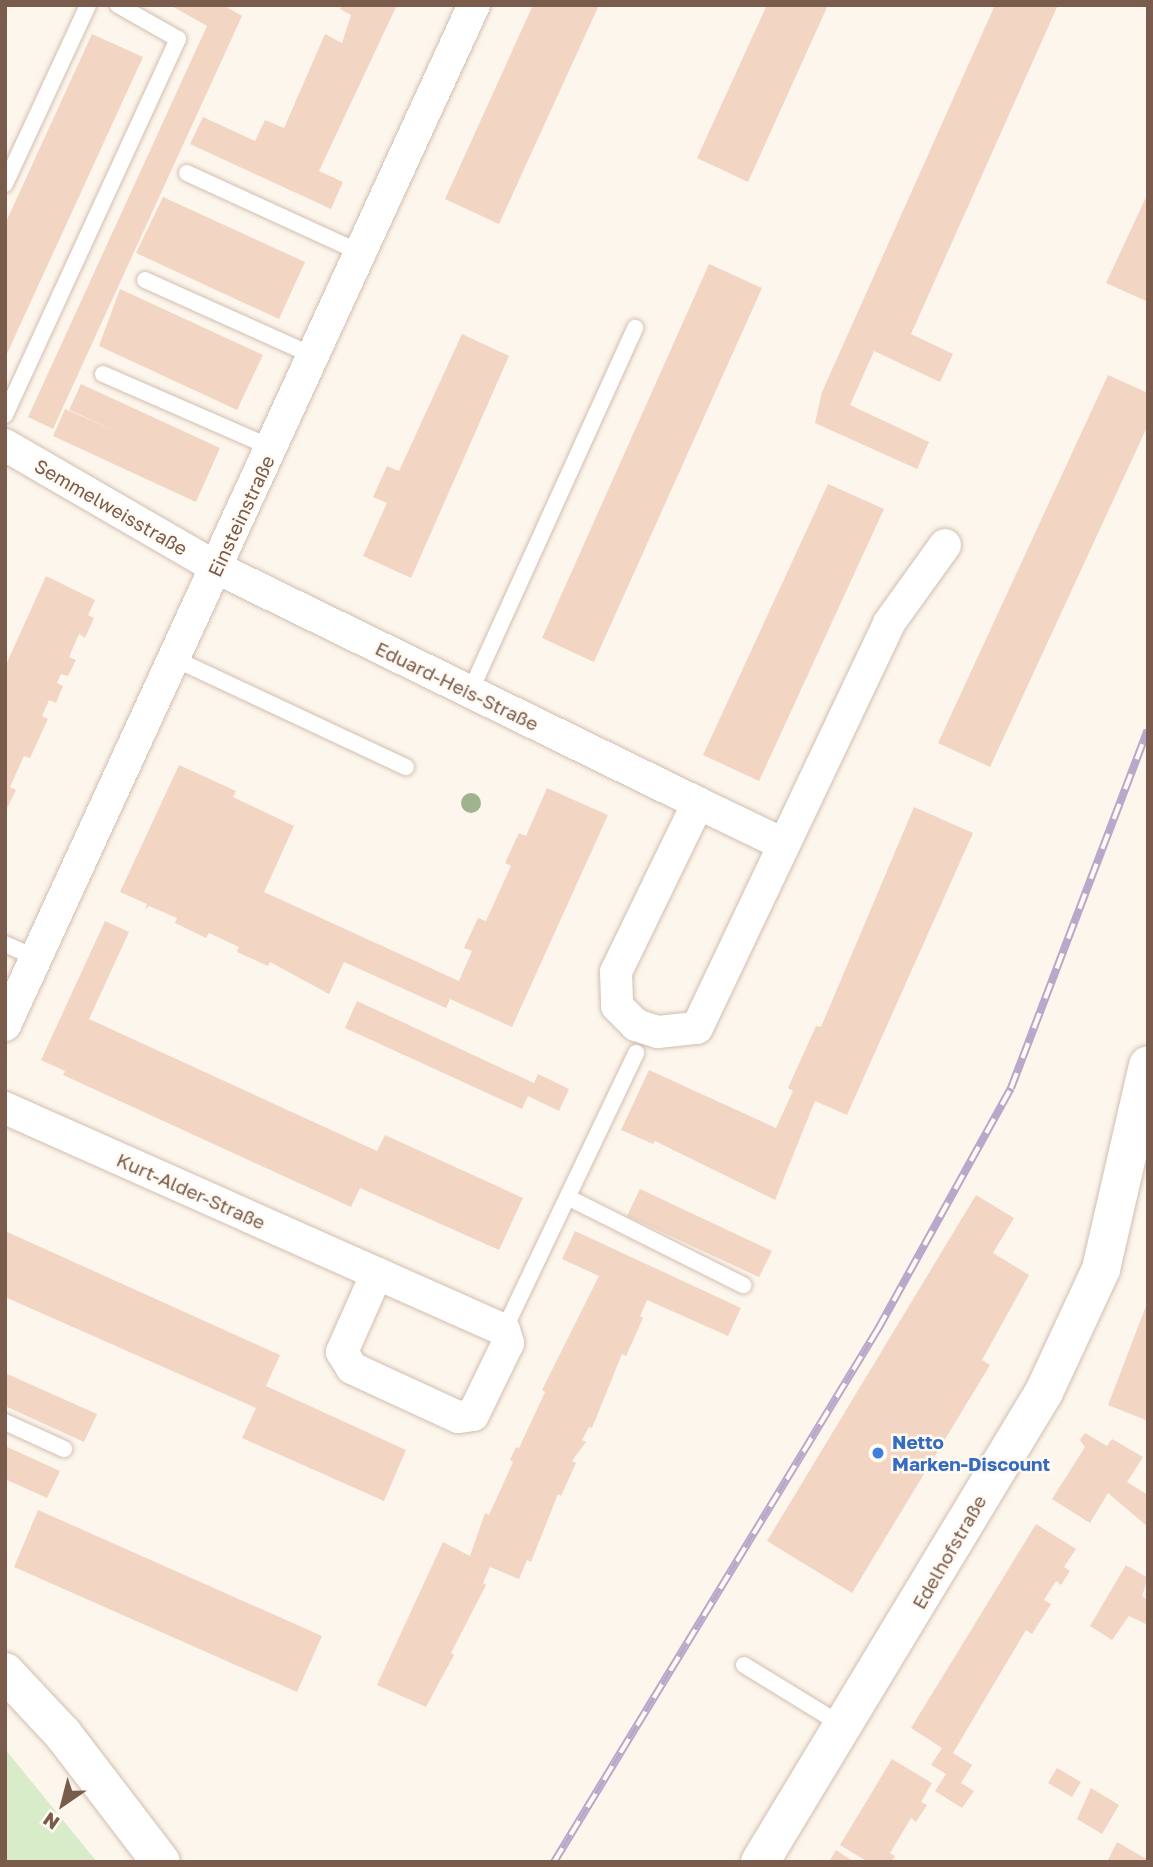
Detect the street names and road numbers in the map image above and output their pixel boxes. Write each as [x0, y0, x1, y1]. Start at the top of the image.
street label: Einsteinstraße [203, 452, 279, 580]
street label: Semmelweisstraße [30, 454, 192, 560]
street label: Eduard-Heis-Straße [372, 637, 542, 735]
street label: Kurt-Alder-Straße [113, 1148, 269, 1234]
street label: Edelhofstraße [907, 1491, 991, 1613]

